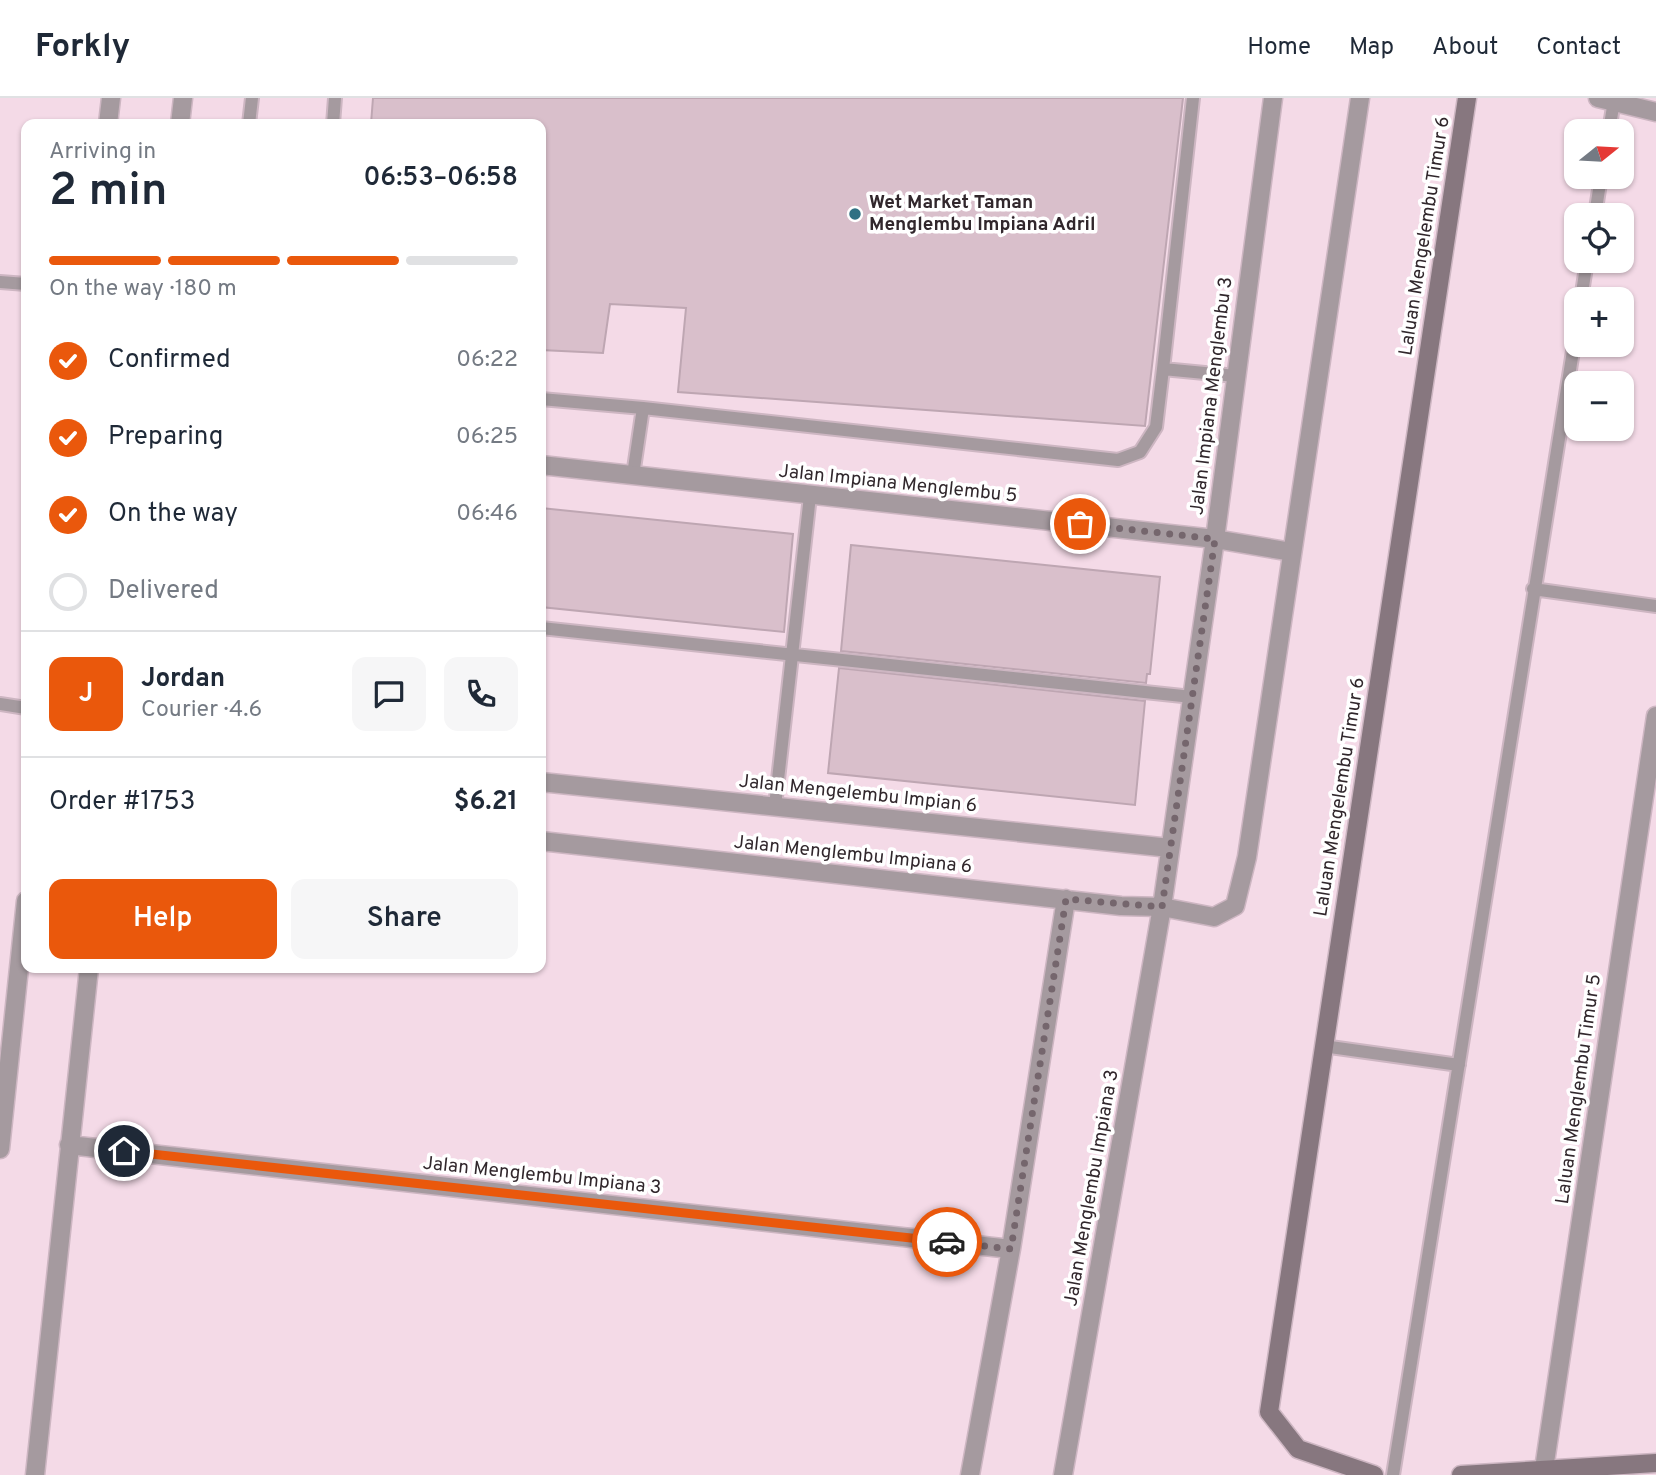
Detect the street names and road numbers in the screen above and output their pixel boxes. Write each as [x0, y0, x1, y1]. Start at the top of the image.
street label: Laluan Mengelembu Timur 6 [1394, 115, 1456, 357]
street label: Jalan Impiana Menglembu 3 [1185, 276, 1239, 516]
street label: Jalan Impiana Menglembu 5 [777, 460, 1019, 508]
street label: Laluan Mengelembu Timur 6 [1309, 676, 1371, 918]
street label: Jalan Mengelembu Impian 6 [738, 770, 978, 818]
street label: Jalan Menglembu Impiana 6 [733, 831, 973, 879]
street label: Laluan Menglembu Timur 5 [1551, 972, 1607, 1206]
street label: Jalan Menglembu Impiana 3 [1059, 1068, 1125, 1308]
street label: Jalan Menglembu Impiana 3 [422, 1152, 662, 1200]

